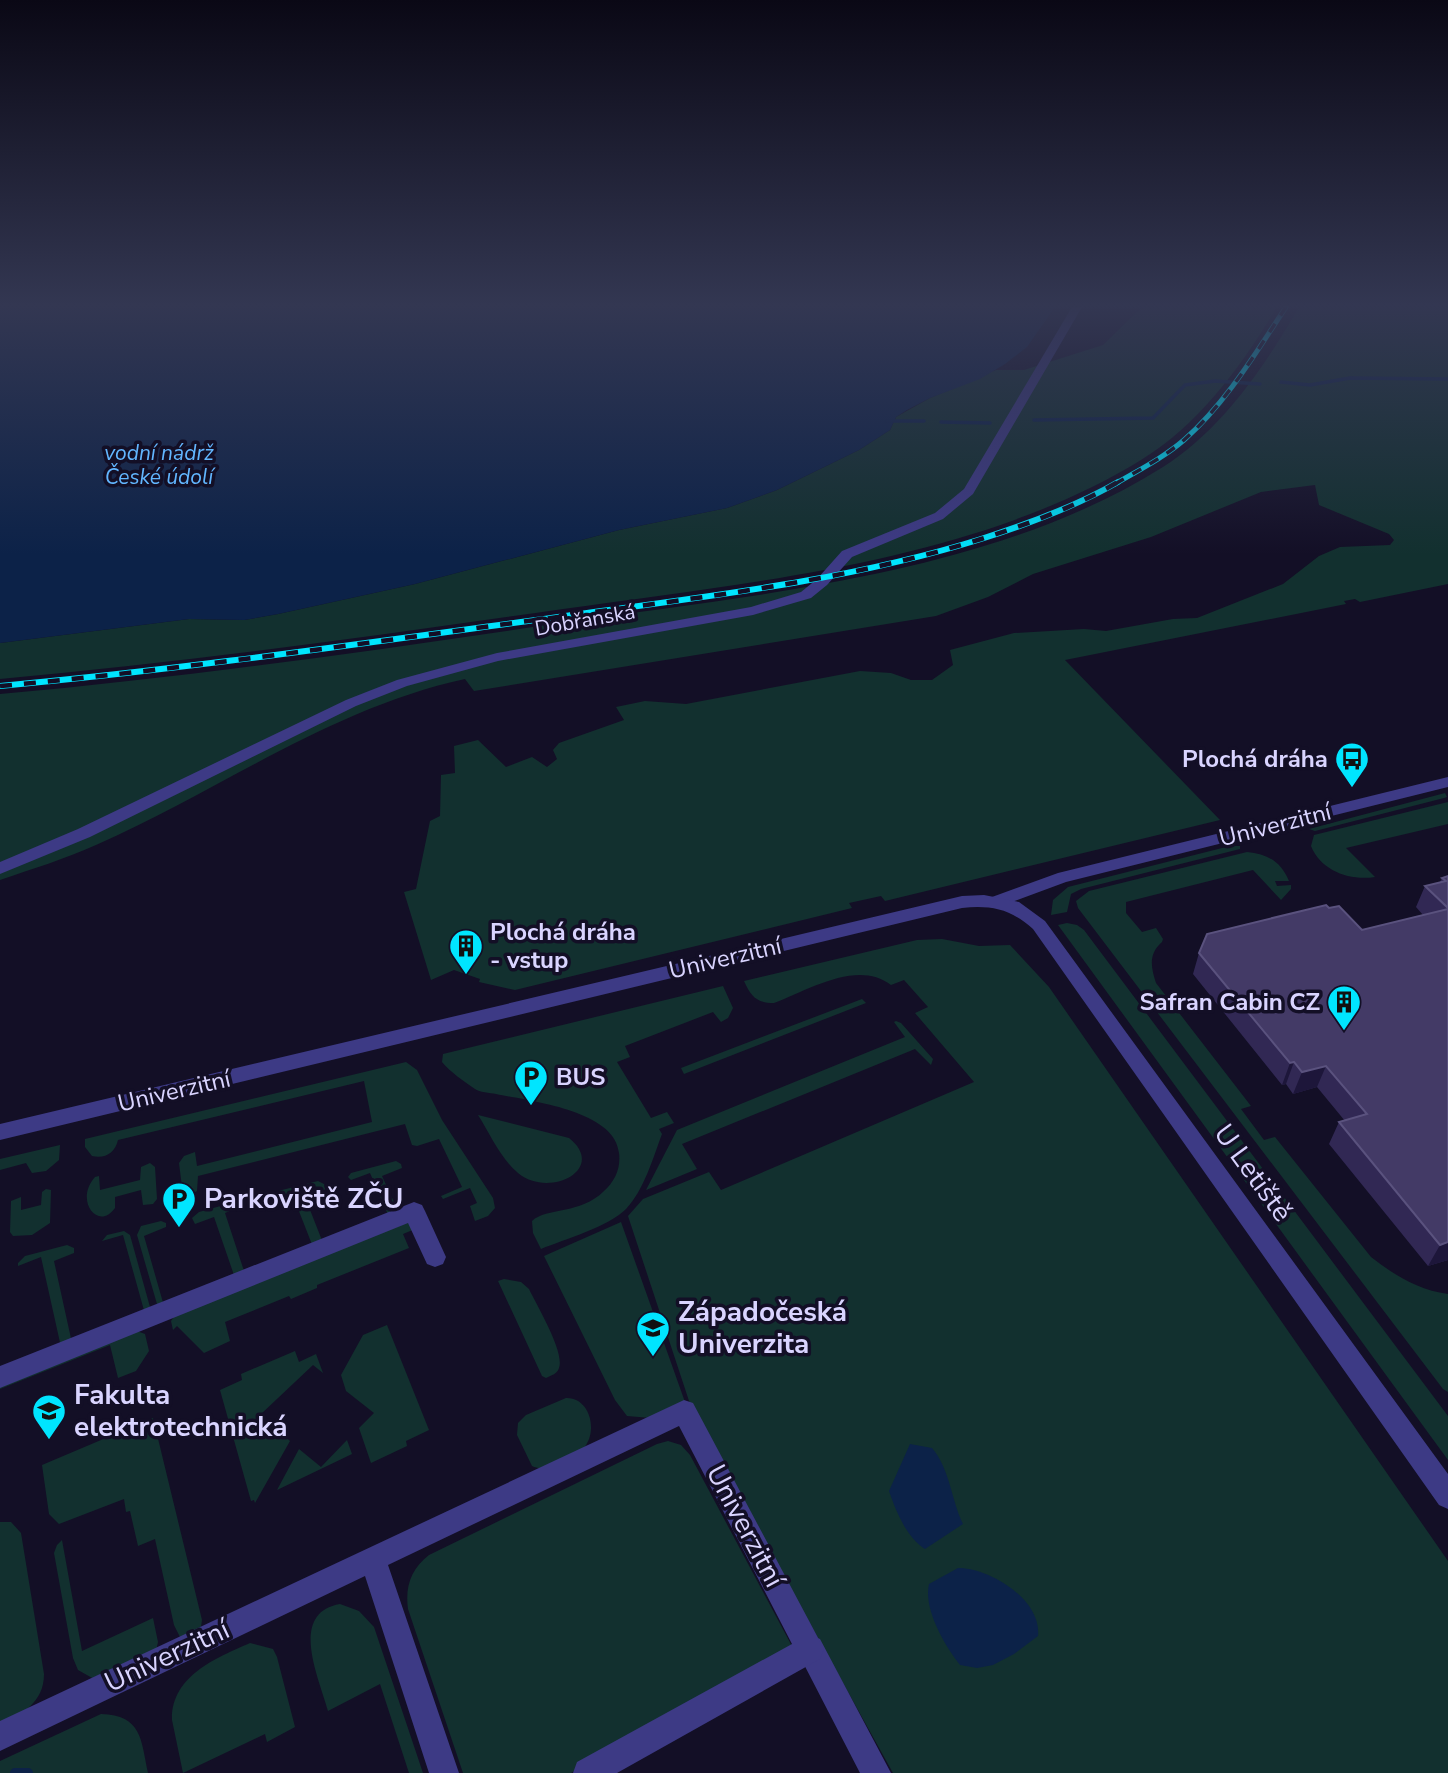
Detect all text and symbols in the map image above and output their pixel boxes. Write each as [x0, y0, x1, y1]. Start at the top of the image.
water label: vodní nádrž České údolí [104, 439, 216, 491]
street label: Dobřanská [533, 597, 637, 643]
bus stop icon: Plochá dráha [1333, 740, 1371, 789]
place label: Plochá dráha [1182, 743, 1328, 775]
street label: Univerzitní [1216, 795, 1336, 854]
place label: Plochá dráha - vstup [490, 916, 636, 976]
building icon: Plochá dráha - vstup [447, 927, 485, 976]
street label: Univerzitní [666, 929, 786, 986]
building icon: Safran Cabin CZ [1325, 983, 1363, 1032]
place label: Safran Cabin CZ [1139, 986, 1320, 1018]
parking icon: BUS [512, 1058, 550, 1107]
place label: BUS [556, 1061, 605, 1093]
street label: Univerzitní [115, 1062, 235, 1119]
street label: U Letiště [1205, 1117, 1301, 1229]
parking icon: Parkoviště ZČU [160, 1180, 198, 1229]
place label: Parkoviště ZČU [204, 1180, 403, 1218]
place label: Západočeská Univerzita [678, 1293, 847, 1363]
school or university icon: Západočeská Univerzita [634, 1309, 672, 1358]
place label: Fakulta elektrotechnická [74, 1376, 288, 1446]
school or university icon: Fakulta elektrotechnická [30, 1392, 68, 1441]
street label: Univerzitní [697, 1458, 794, 1595]
street label: Univerzitní [98, 1610, 237, 1701]

